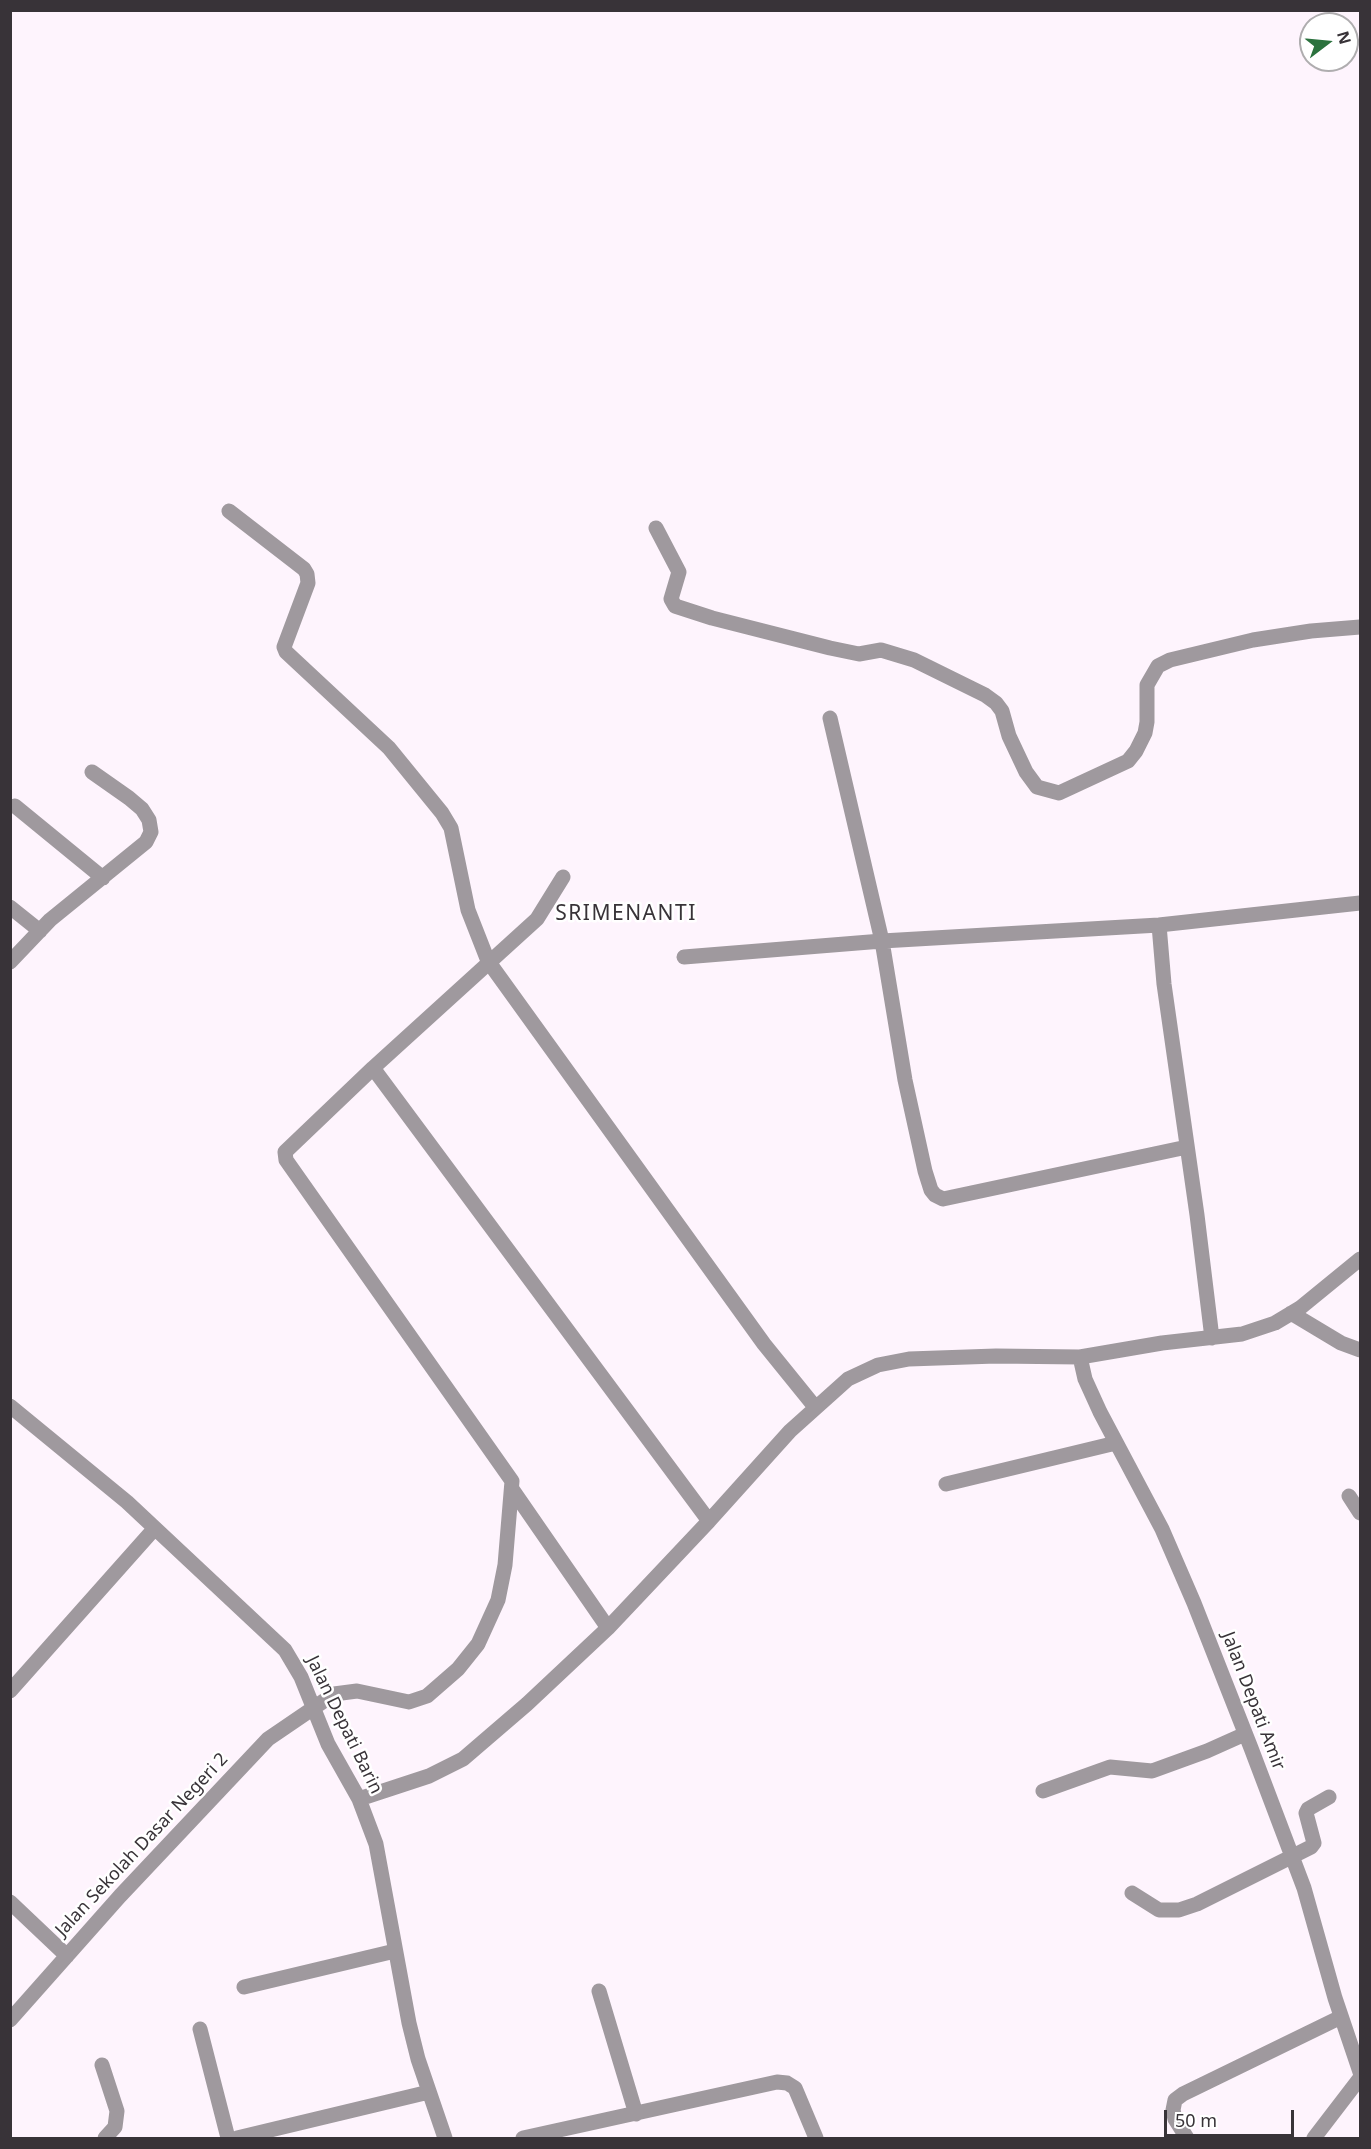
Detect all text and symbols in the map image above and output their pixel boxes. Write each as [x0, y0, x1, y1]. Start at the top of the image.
north arrow [1299, 12, 1359, 72]
text: N [1332, 28, 1357, 47]
district label: SRIMENANTI [555, 901, 697, 927]
street label: Jalan Depati Amir [1217, 1629, 1289, 1773]
street label: Jalan Depati Barin [301, 1652, 387, 1798]
street label: Jalan Sekolah Dasar Negeri 2 [51, 1749, 233, 1941]
scale bar [1167, 2098, 1298, 2136]
text: 50 m [1175, 2108, 1217, 2132]

